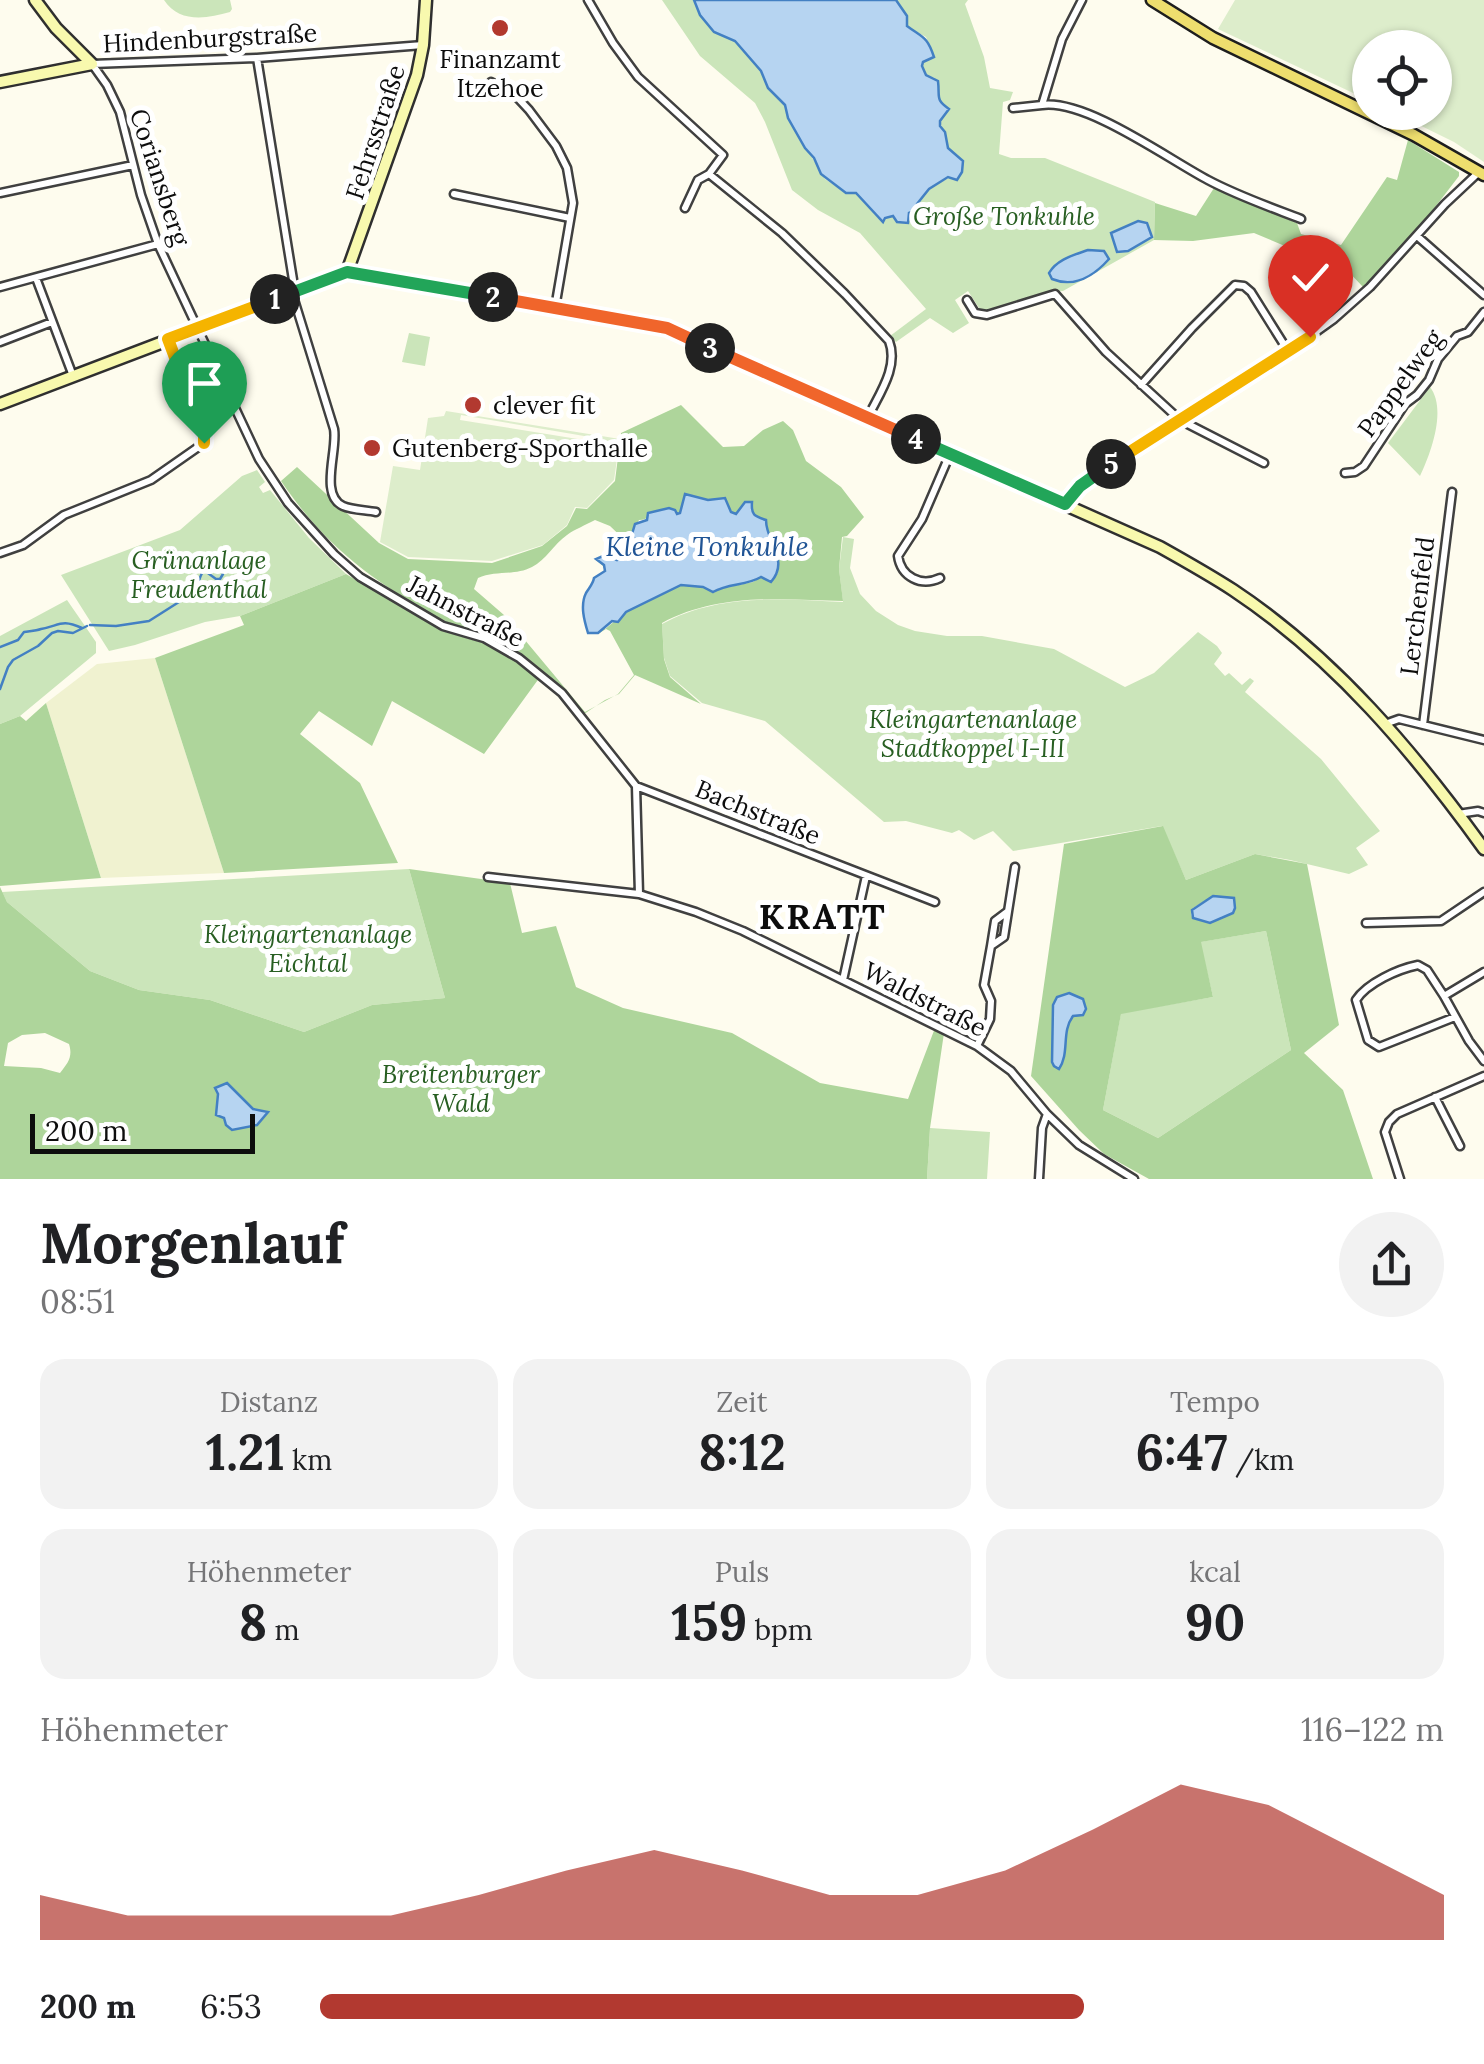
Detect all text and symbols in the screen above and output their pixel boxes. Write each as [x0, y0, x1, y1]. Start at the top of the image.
street label: Hindenburgstraße [102, 16, 318, 60]
marker: Finanzamt Itzehoe [489, 17, 511, 39]
map controls [1352, 30, 1452, 130]
button: locate [1352, 30, 1452, 130]
place label: Finanzamt Itzehoe [439, 43, 561, 104]
street label: Fehrsstraße [338, 61, 412, 203]
street label: Coriansberg [123, 104, 198, 251]
park label: Große Tonkuhle [913, 200, 1095, 232]
pin [1268, 235, 1353, 338]
icon: check [1283, 250, 1338, 305]
pin: 2 [468, 272, 518, 322]
pin: 1 [250, 274, 300, 324]
text: 2 [486, 279, 500, 315]
text: 1 [269, 281, 281, 317]
street label: Pappelweg [1350, 322, 1450, 443]
pin: 3 [685, 323, 735, 373]
text: 3 [702, 330, 718, 366]
pin [162, 341, 247, 444]
icon: arrive [177, 356, 232, 411]
place label: clever fit [493, 389, 596, 421]
marker: clever fit [462, 394, 484, 416]
pin: 4 [891, 414, 941, 464]
text: 4 [908, 421, 924, 457]
place label: Gutenberg-Sporthalle [392, 432, 648, 464]
marker: Gutenberg-Sporthalle [361, 437, 383, 459]
pin: 5 [1086, 439, 1136, 489]
text: 5 [1103, 446, 1119, 482]
water label: Kleine Tonkuhle [605, 528, 809, 564]
street label: Lerchenfeld [1393, 535, 1441, 677]
park label: Grünanlage Freudenthal [131, 544, 267, 605]
street label: Jahnstraße [401, 567, 530, 654]
park label: Kleingartenanlage Stadtkoppel I-III [869, 703, 1077, 764]
street label: Bachstraße [691, 772, 825, 852]
district label: KRATT [759, 894, 887, 939]
park label: Kleingartenanlage Eichtal [204, 918, 412, 979]
street label: Waldstraße [858, 954, 992, 1044]
park label: Breitenburger Wald [382, 1058, 541, 1119]
scale bar [30, 1109, 255, 1154]
text: 200 m [45, 1113, 127, 1149]
text: Morgenlauf [40, 1208, 345, 1278]
button: share [1339, 1212, 1444, 1317]
text: 08:51 [40, 1281, 115, 1322]
text: Distanz [220, 1384, 318, 1420]
text: Zeit [716, 1384, 768, 1420]
text: Tempo [1170, 1384, 1260, 1420]
text: 1.21 [206, 1420, 285, 1484]
text: 8:12 [698, 1420, 786, 1484]
text: 6:47 [1136, 1420, 1228, 1484]
text: km [285, 1442, 332, 1478]
text: /km [1228, 1442, 1294, 1478]
text: Höhenmeter [187, 1554, 351, 1590]
text: Puls [715, 1554, 769, 1590]
text: kcal [1189, 1554, 1241, 1590]
text: 8 [238, 1590, 267, 1654]
text: 159 [671, 1590, 747, 1654]
text: 90 [1185, 1590, 1245, 1654]
text: m [267, 1612, 300, 1648]
text: bpm [747, 1612, 813, 1648]
text: Höhenmeter [40, 1709, 228, 1750]
text: 116–122 m [1301, 1709, 1444, 1750]
text: 200 m [40, 1986, 136, 2027]
text: 6:53 [200, 1986, 262, 2027]

